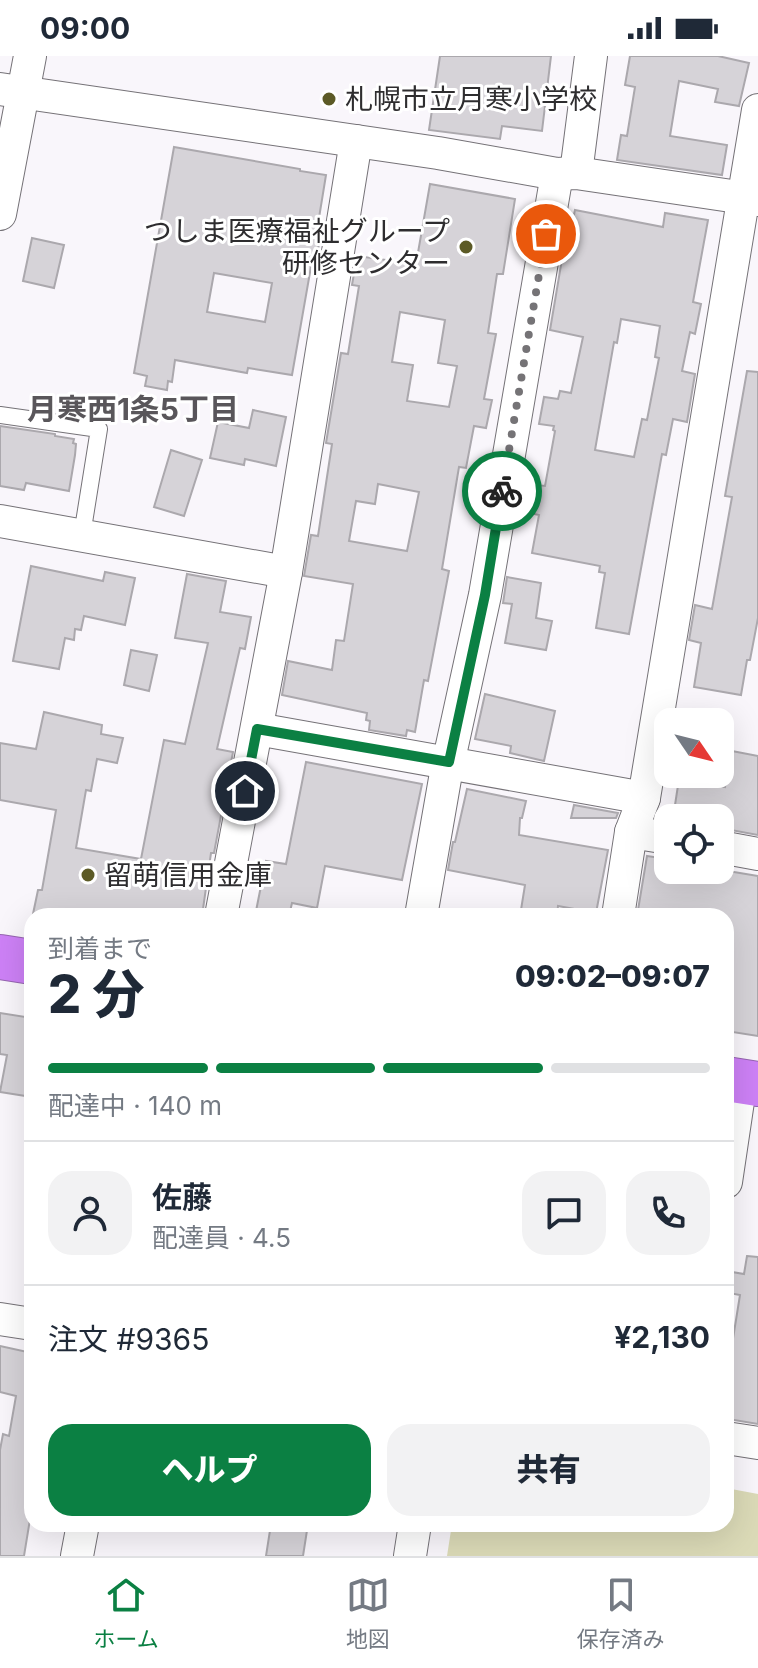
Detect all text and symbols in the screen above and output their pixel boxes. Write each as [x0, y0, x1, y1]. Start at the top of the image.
text: 09:00 [40, 10, 130, 46]
place label: 札幌市立月寒小学校 [345, 82, 597, 116]
marker: 札幌市立月寒小学校 [320, 90, 338, 108]
pin [512, 200, 580, 268]
icon: bag [524, 212, 568, 256]
place label: つしま医療福祉グループ 研修センター [144, 214, 450, 280]
marker: つしま医療福祉グループ 研修センター [457, 238, 475, 256]
district label: 月寒西1条5丁目 [27, 391, 239, 427]
courier [462, 451, 542, 531]
icon: bike [480, 469, 524, 513]
north arrow [654, 708, 734, 788]
map controls [654, 708, 734, 884]
pin [211, 757, 279, 825]
icon: home [223, 769, 267, 813]
button: locate [654, 804, 734, 884]
place label: 留萌信用金庫 [104, 858, 272, 892]
marker: 留萌信用金庫 [79, 866, 97, 884]
text: 到着まで [48, 933, 152, 964]
text: 09:02–09:07 [515, 958, 710, 994]
text: 2 分 [48, 963, 145, 1026]
text: 配達中 · 140 m [48, 1090, 222, 1121]
button: person [48, 1171, 132, 1255]
button: chat [522, 1171, 606, 1255]
button: phone [626, 1171, 710, 1255]
text: 佐藤 [152, 1179, 212, 1215]
text: 配達員 · 4.5 [152, 1222, 291, 1253]
text: ¥2,130 [614, 1319, 710, 1355]
text: 注文 #9365 [48, 1321, 209, 1357]
button: ヘルプ [48, 1424, 371, 1516]
button: 共有 [387, 1424, 710, 1516]
tab: ホーム [93, 1573, 159, 1653]
tab: 地図 [346, 1573, 390, 1653]
tab: 保存済み [577, 1573, 665, 1653]

